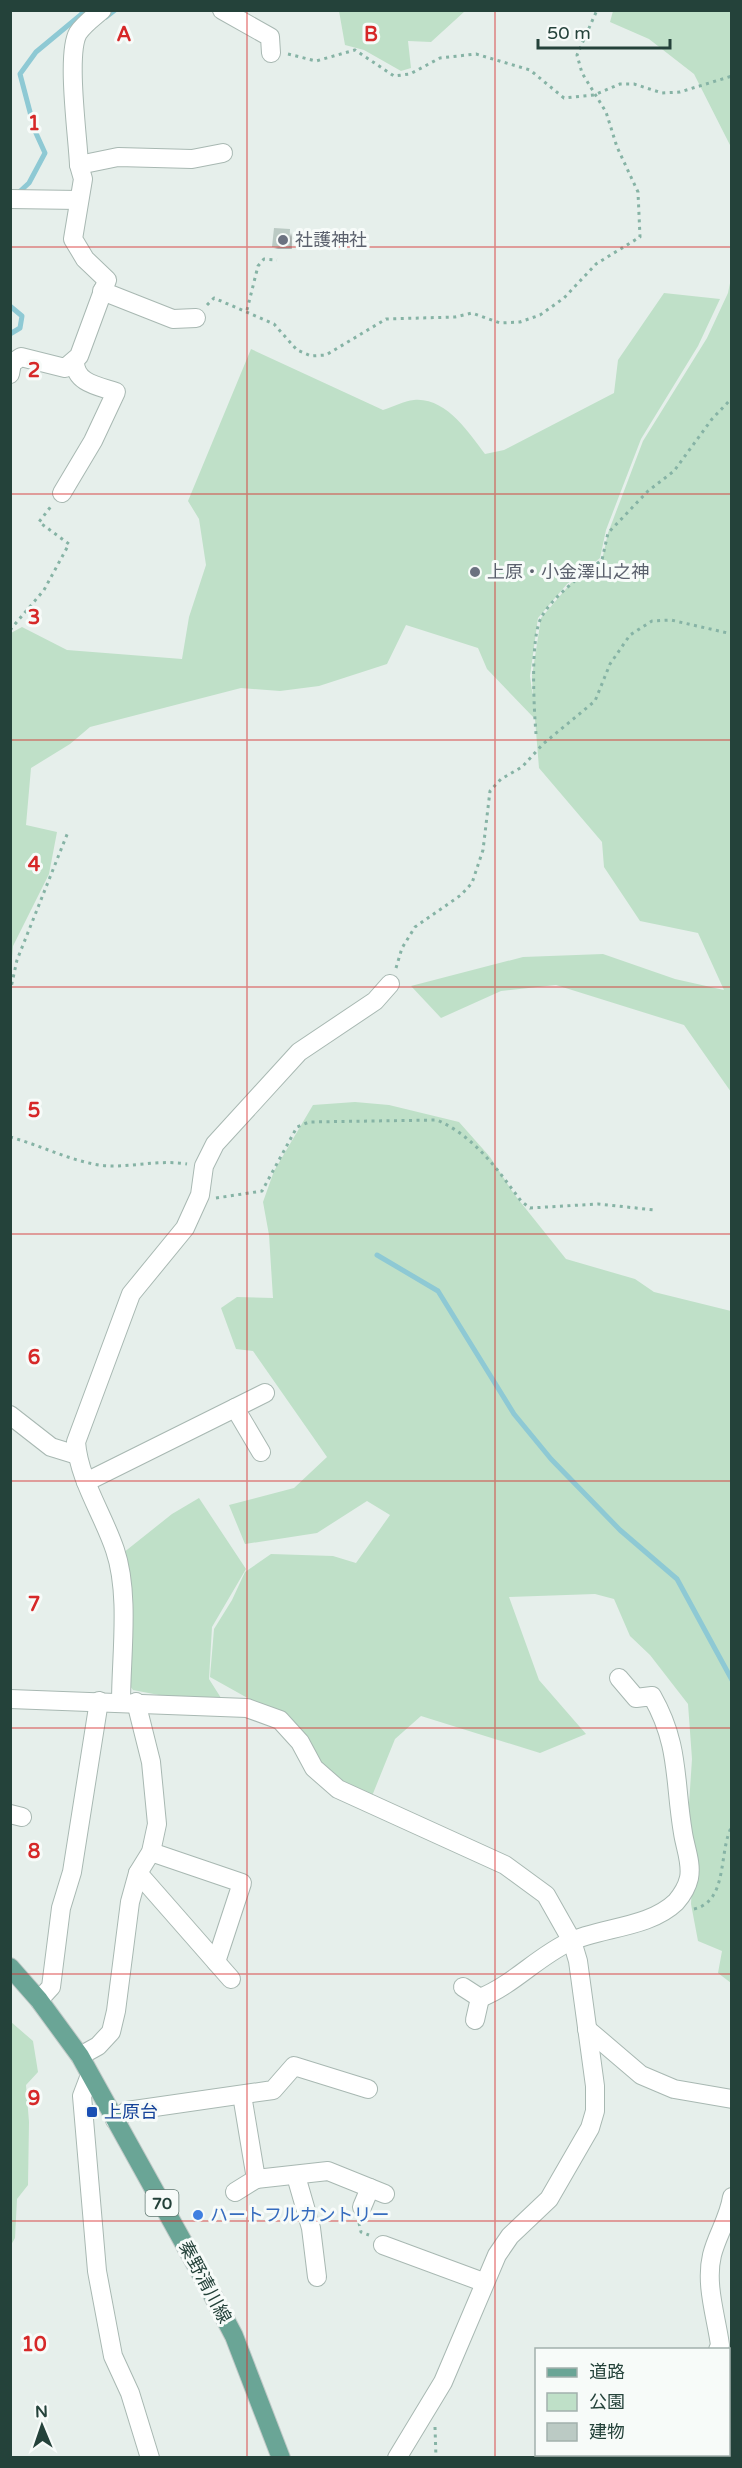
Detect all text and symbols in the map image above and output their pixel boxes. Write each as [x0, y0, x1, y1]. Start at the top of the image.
scale bar [538, 12, 670, 50]
text: 50 m [547, 22, 591, 44]
text: A [117, 23, 132, 47]
text: B [364, 23, 378, 47]
text: 1 [28, 112, 40, 136]
place label: 社護神社 [295, 229, 367, 251]
marker: 社護神社 [276, 233, 290, 247]
text: 2 [28, 359, 40, 383]
place label: 上原・小金澤山之神 [487, 561, 649, 583]
marker: 上原・小金澤山之神 [468, 565, 482, 579]
text: 3 [28, 606, 40, 630]
text: 4 [28, 853, 41, 877]
text: 5 [28, 1099, 40, 1123]
text: 6 [28, 1346, 40, 1370]
text: 7 [28, 1593, 40, 1617]
text: 8 [28, 1840, 40, 1864]
text: 9 [28, 2087, 40, 2111]
place label: 上原台 [104, 2101, 158, 2123]
marker: 上原台 [85, 2105, 99, 2119]
road number: 70 [146, 2190, 178, 2216]
place label: ハートフルカントリー [210, 2204, 389, 2226]
marker: ハートフルカントリー [191, 2208, 205, 2222]
street label: 秦野清川線 [174, 2237, 236, 2327]
text: 10 [21, 2333, 47, 2357]
legend [535, 2348, 730, 2456]
text: 道路 [589, 2361, 625, 2383]
text: 公園 [589, 2391, 625, 2413]
north arrow [12, 2396, 72, 2456]
text: N [35, 2402, 48, 2422]
text: 建物 [589, 2421, 625, 2443]

